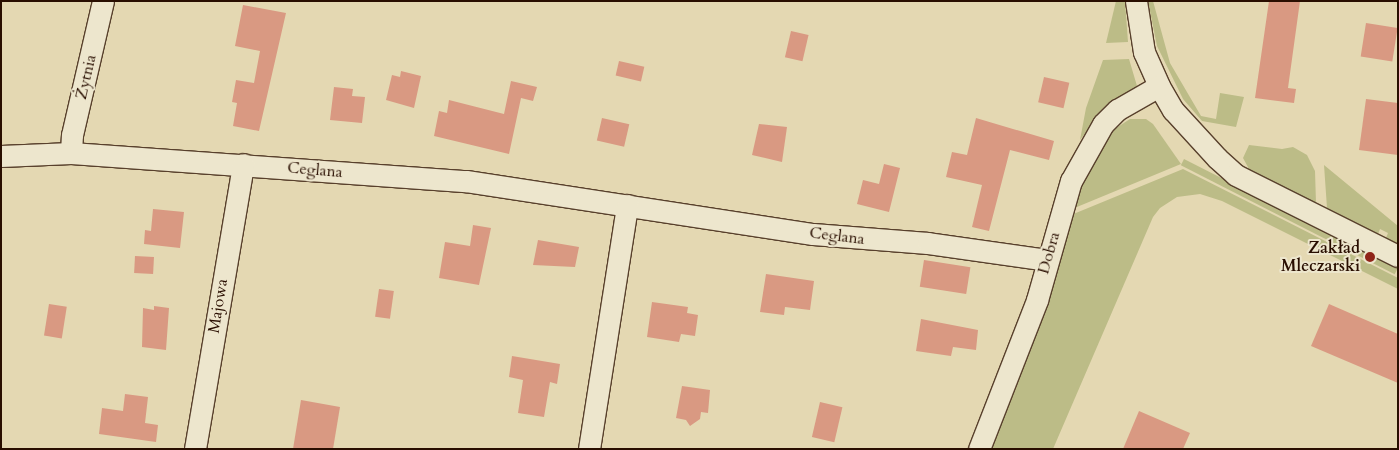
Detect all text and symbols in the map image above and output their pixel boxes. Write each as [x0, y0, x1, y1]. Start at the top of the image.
street label: Żytnia [72, 53, 100, 101]
street label: Ceglana [287, 158, 343, 182]
street label: Ceglana [808, 223, 866, 249]
street label: Dobra [1034, 230, 1064, 276]
place label: Zakład Mleczarski [1281, 238, 1360, 276]
marker: Zakład Mleczarski [1364, 251, 1376, 263]
street label: Majowa [204, 277, 232, 335]

